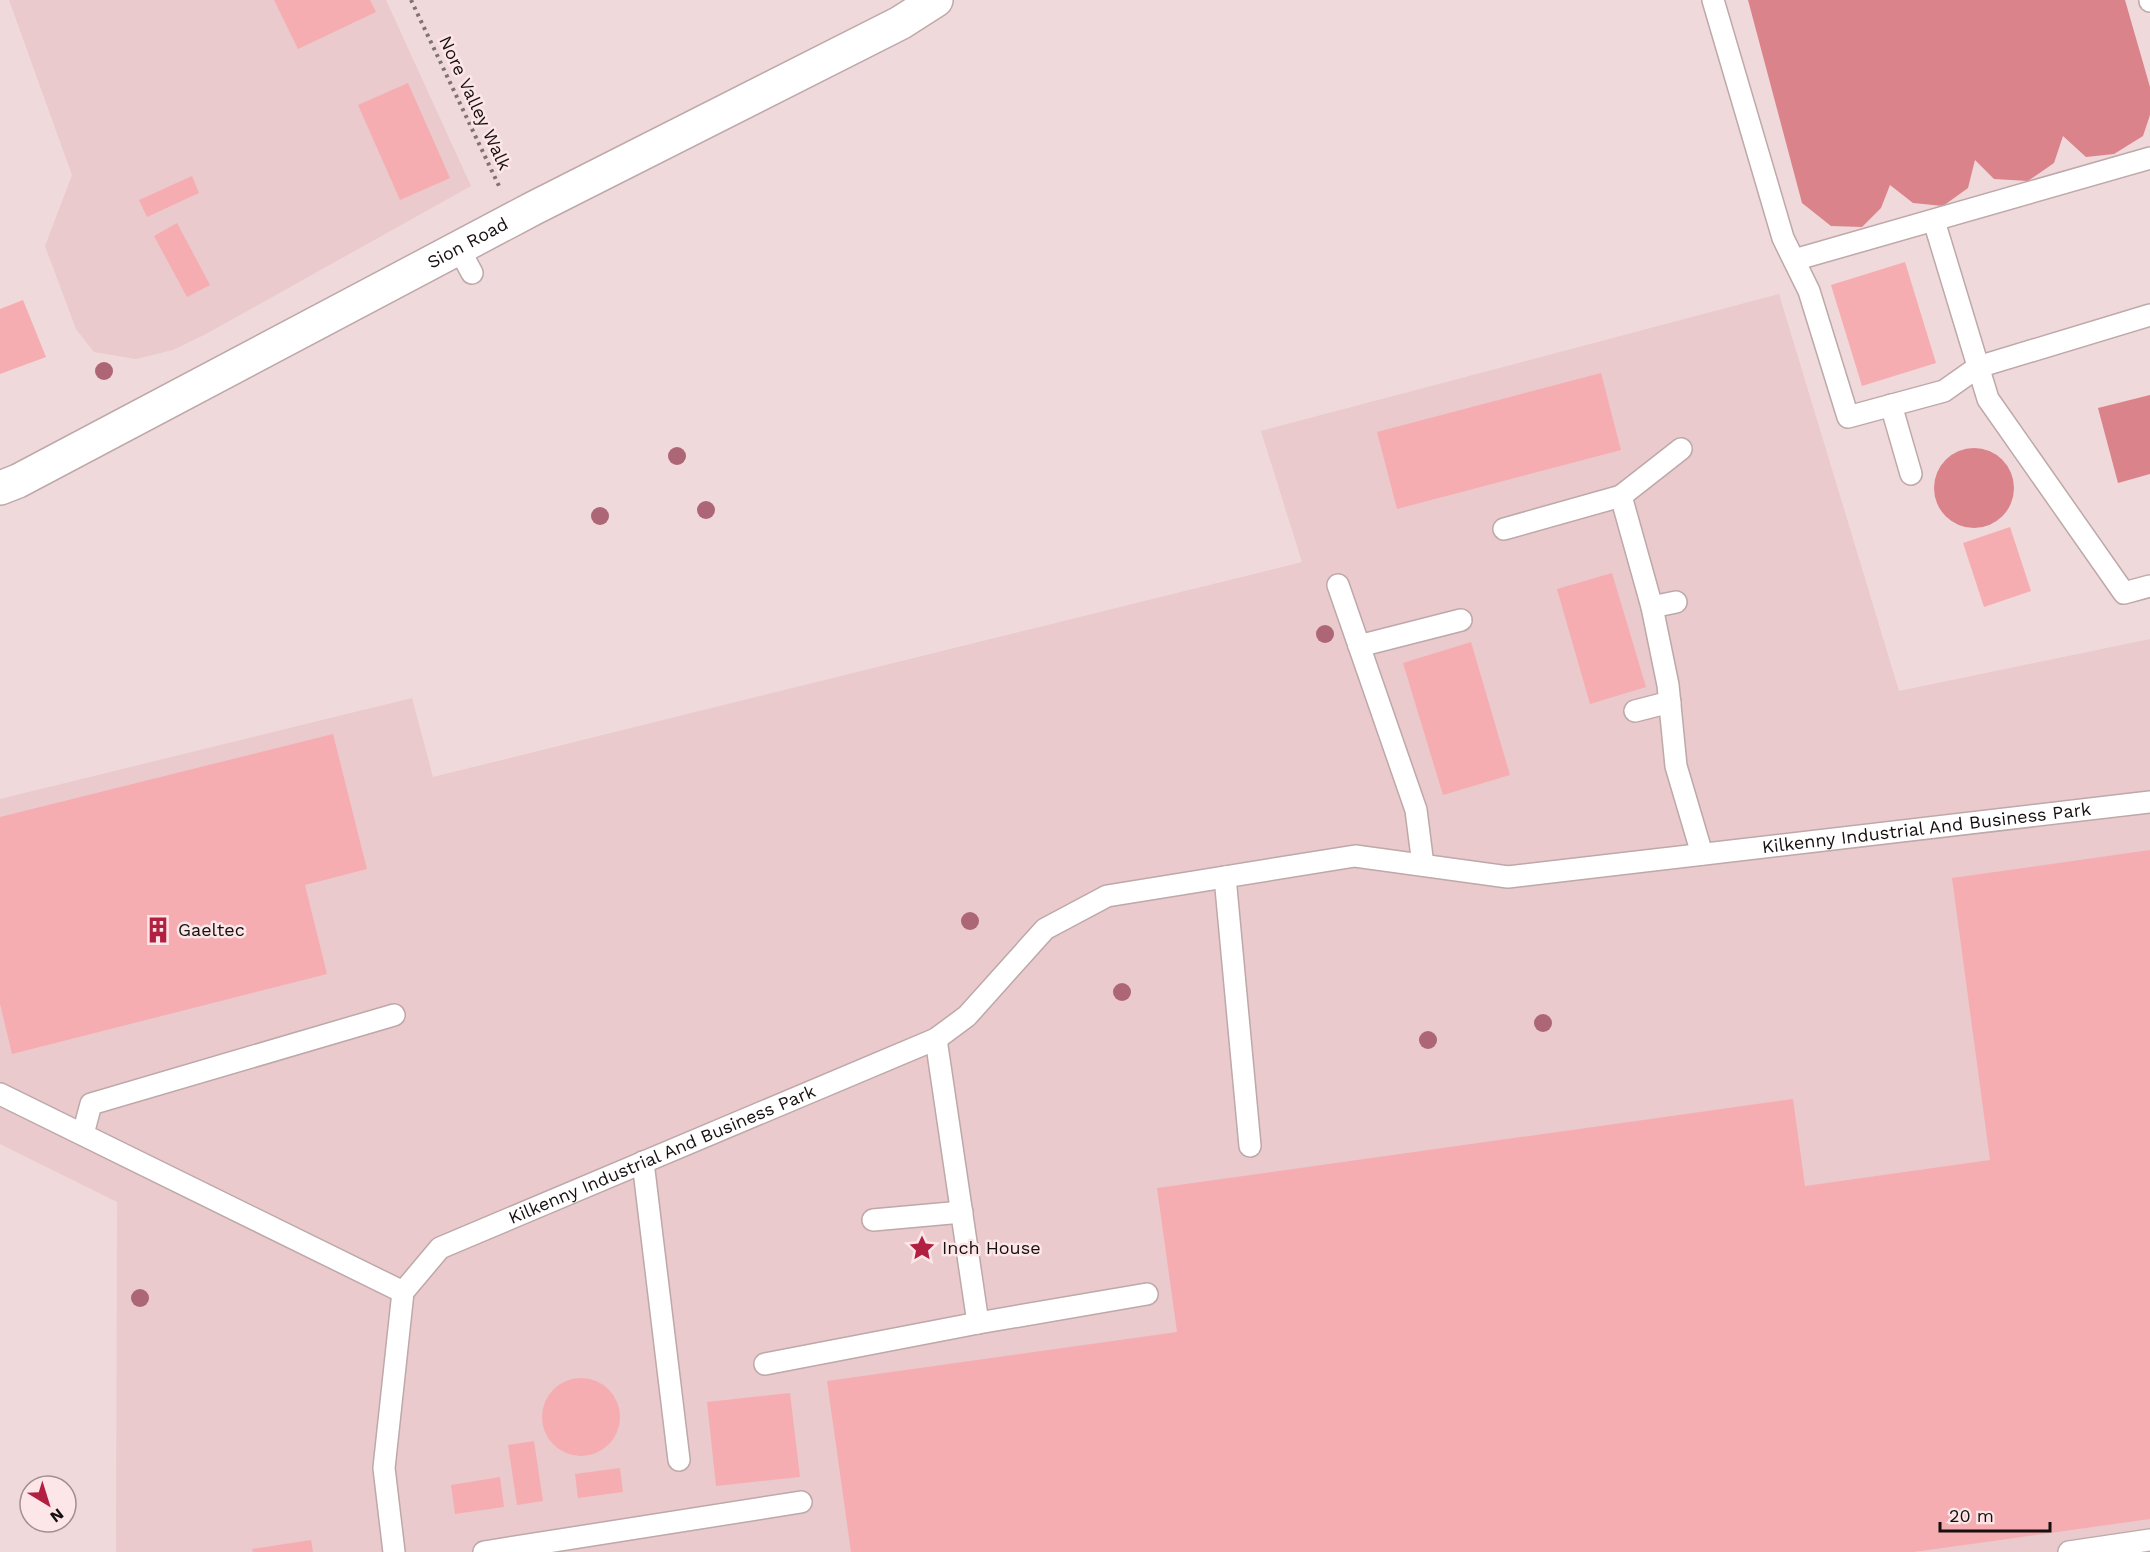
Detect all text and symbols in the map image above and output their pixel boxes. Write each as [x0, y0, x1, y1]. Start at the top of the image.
street label: Nore Valley Walk [435, 32, 516, 173]
street label: Sion Road [423, 213, 511, 273]
street label: Kilkenny Industrial And Business Park [1761, 798, 2092, 857]
building icon: Gaeltec [143, 915, 173, 945]
place label: Gaeltec [178, 919, 245, 940]
street label: Kilkenny Industrial And Business Park [505, 1080, 818, 1228]
place icon: Inch House [907, 1233, 937, 1263]
place label: Inch House [942, 1237, 1041, 1258]
north arrow [18, 1474, 78, 1534]
scale bar [1940, 1495, 2050, 1533]
text: N [46, 1504, 67, 1527]
text: 20 m [1949, 1505, 1994, 1526]

